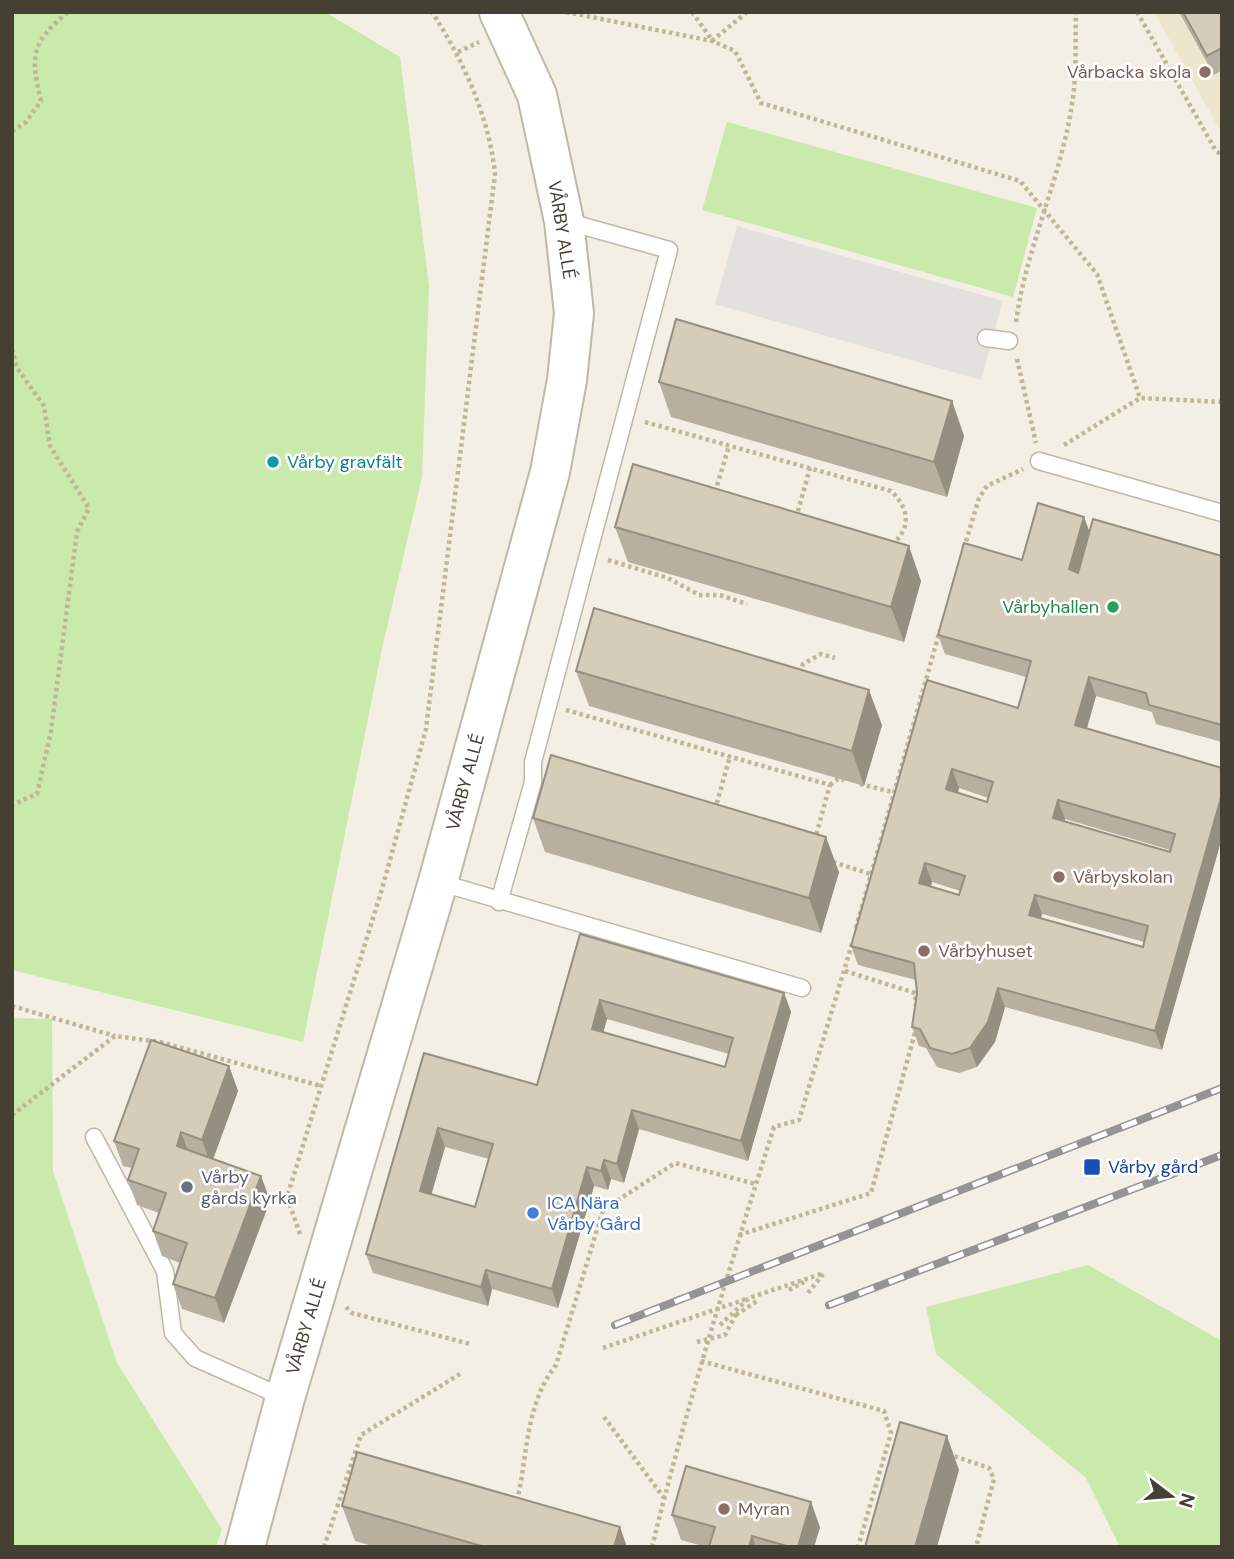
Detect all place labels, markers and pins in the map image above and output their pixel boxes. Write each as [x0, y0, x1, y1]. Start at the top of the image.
place label: Vårbacka skola [1067, 60, 1191, 84]
marker: Vårbacka skola [1197, 64, 1213, 80]
place label: Vårby gravfält [287, 450, 402, 474]
marker: Vårby gravfält [265, 454, 281, 470]
place label: Vårbyhallen [1002, 595, 1099, 619]
marker: Vårbyhallen [1105, 599, 1121, 615]
place label: Vårbyskolan [1073, 865, 1173, 889]
marker: Vårbyskolan [1051, 869, 1067, 885]
place label: Vårbyhuset [938, 939, 1033, 963]
marker: Vårbyhuset [916, 943, 932, 959]
place label: Vårby gård [1108, 1155, 1198, 1179]
marker: Vårby gård [1082, 1157, 1102, 1177]
place label: Vårby gårds kyrka [201, 1165, 297, 1210]
marker: Vårby gårds kyrka [179, 1179, 195, 1195]
place label: ICA Nära Vårby Gård [547, 1191, 641, 1236]
marker: ICA Nära Vårby Gård [525, 1205, 541, 1221]
place label: Myran [738, 1497, 790, 1521]
marker: Myran [716, 1501, 732, 1517]

